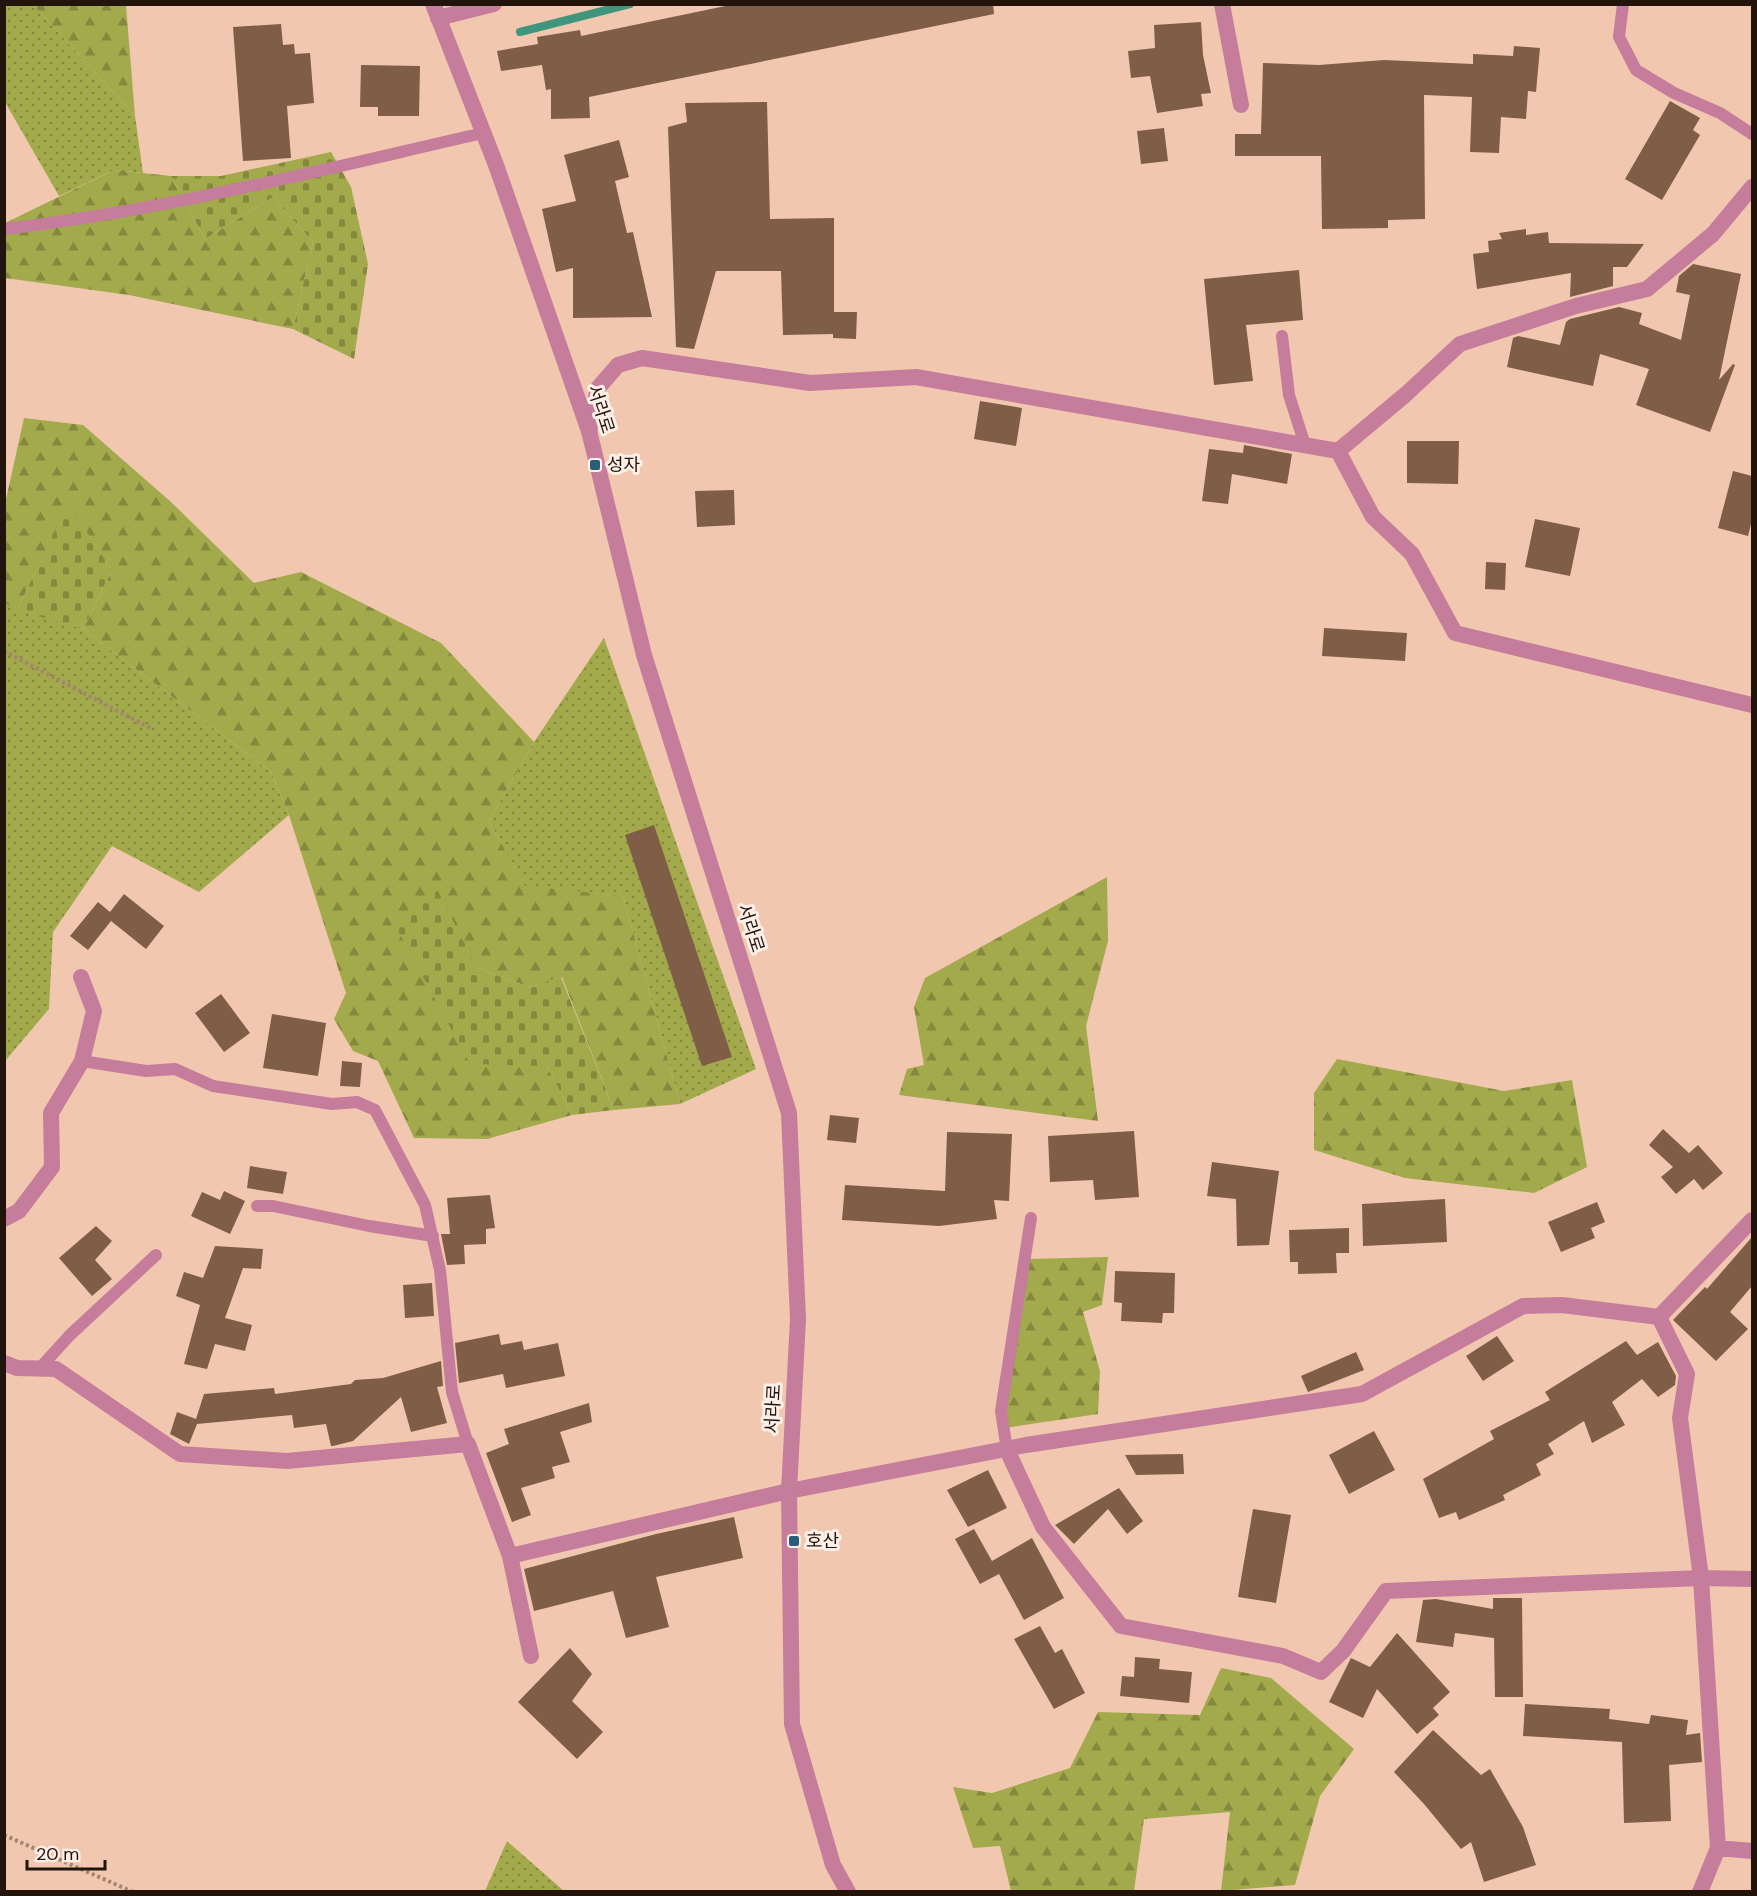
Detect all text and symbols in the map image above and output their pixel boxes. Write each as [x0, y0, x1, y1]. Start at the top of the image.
street label: 서라로 [582, 382, 620, 436]
place label: 성자 [607, 453, 641, 477]
marker: 성자 [588, 458, 602, 472]
street label: 서라로 [732, 901, 770, 955]
street label: 서라로 [760, 1384, 786, 1434]
place label: 호산 [806, 1529, 839, 1553]
marker: 호산 [787, 1534, 801, 1548]
scale bar [27, 1833, 105, 1871]
text: 20 m [36, 1842, 79, 1866]

